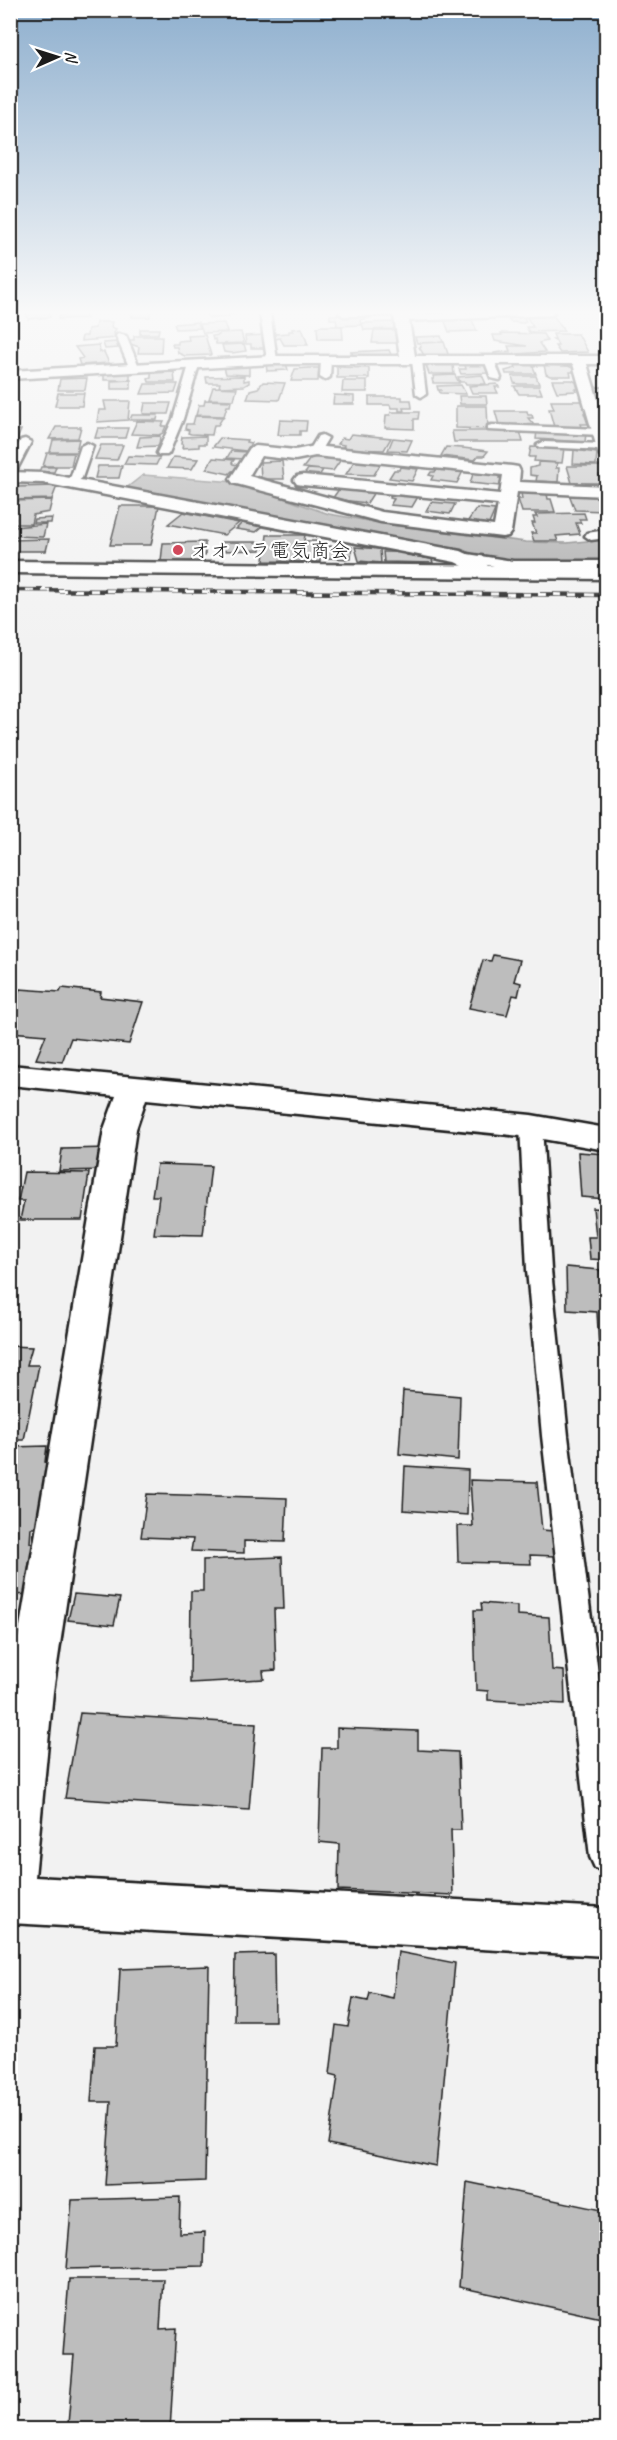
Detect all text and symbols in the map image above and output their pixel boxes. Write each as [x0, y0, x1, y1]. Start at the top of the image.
north arrow [27, 27, 87, 87]
text: N [61, 51, 81, 65]
place label: オオハラ電気商会 [190, 538, 350, 563]
marker: オオハラ電気商会 [171, 543, 185, 557]

